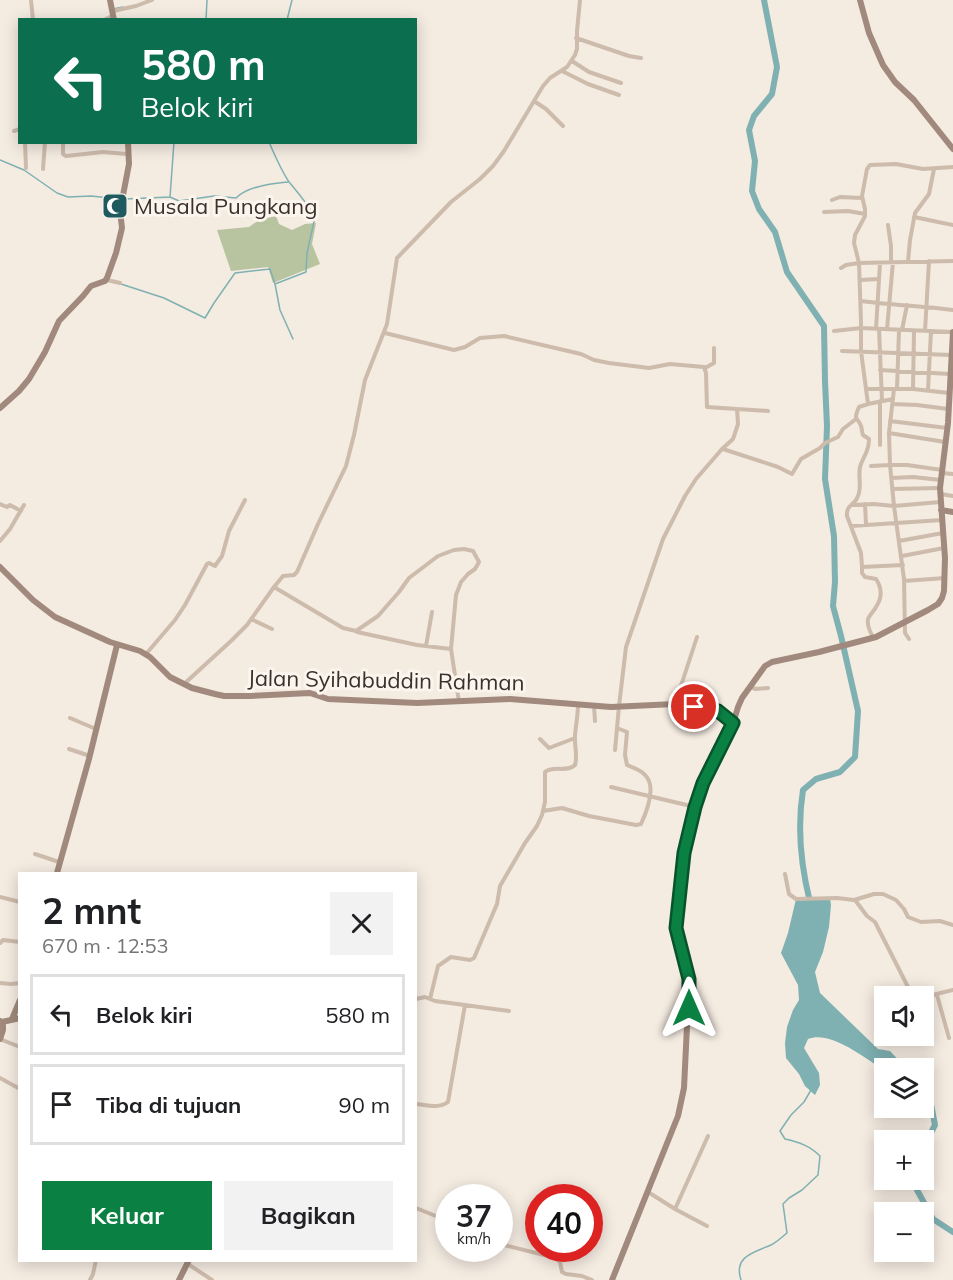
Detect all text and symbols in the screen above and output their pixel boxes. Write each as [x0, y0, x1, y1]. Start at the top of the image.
text: 580 m [141, 38, 266, 91]
icon: left [42, 42, 120, 120]
text: Belok kiri [141, 90, 253, 124]
mosque icon: Musala Pungkang [100, 191, 130, 221]
place label: Musala Pungkang [134, 192, 317, 220]
street label: Jalan Syihabuddin Rahman [247, 664, 525, 696]
pin [668, 681, 719, 732]
icon: arrive [677, 690, 710, 723]
text: 2 mnt [42, 888, 141, 933]
button: close [330, 892, 393, 955]
text: 670 m · 12:53 [42, 933, 168, 958]
position arrow [657, 976, 721, 1040]
map controls [874, 986, 934, 1262]
button: sound [874, 986, 934, 1046]
icon: left [45, 998, 78, 1031]
text: Belok kiri [96, 1001, 192, 1029]
text: 580 m [325, 1001, 390, 1029]
button: layers [874, 1058, 934, 1118]
icon: arrive [45, 1088, 78, 1121]
text: Tiba di tujuan [96, 1091, 241, 1119]
text: 90 m [339, 1091, 390, 1119]
button: + [874, 1130, 934, 1190]
button: Keluar [42, 1181, 212, 1250]
button: Bagikan [224, 1181, 393, 1250]
speed limit sign: 40 [525, 1184, 603, 1262]
text: 37 [456, 1197, 492, 1235]
button: − [874, 1202, 934, 1262]
text: km/h [457, 1229, 491, 1248]

